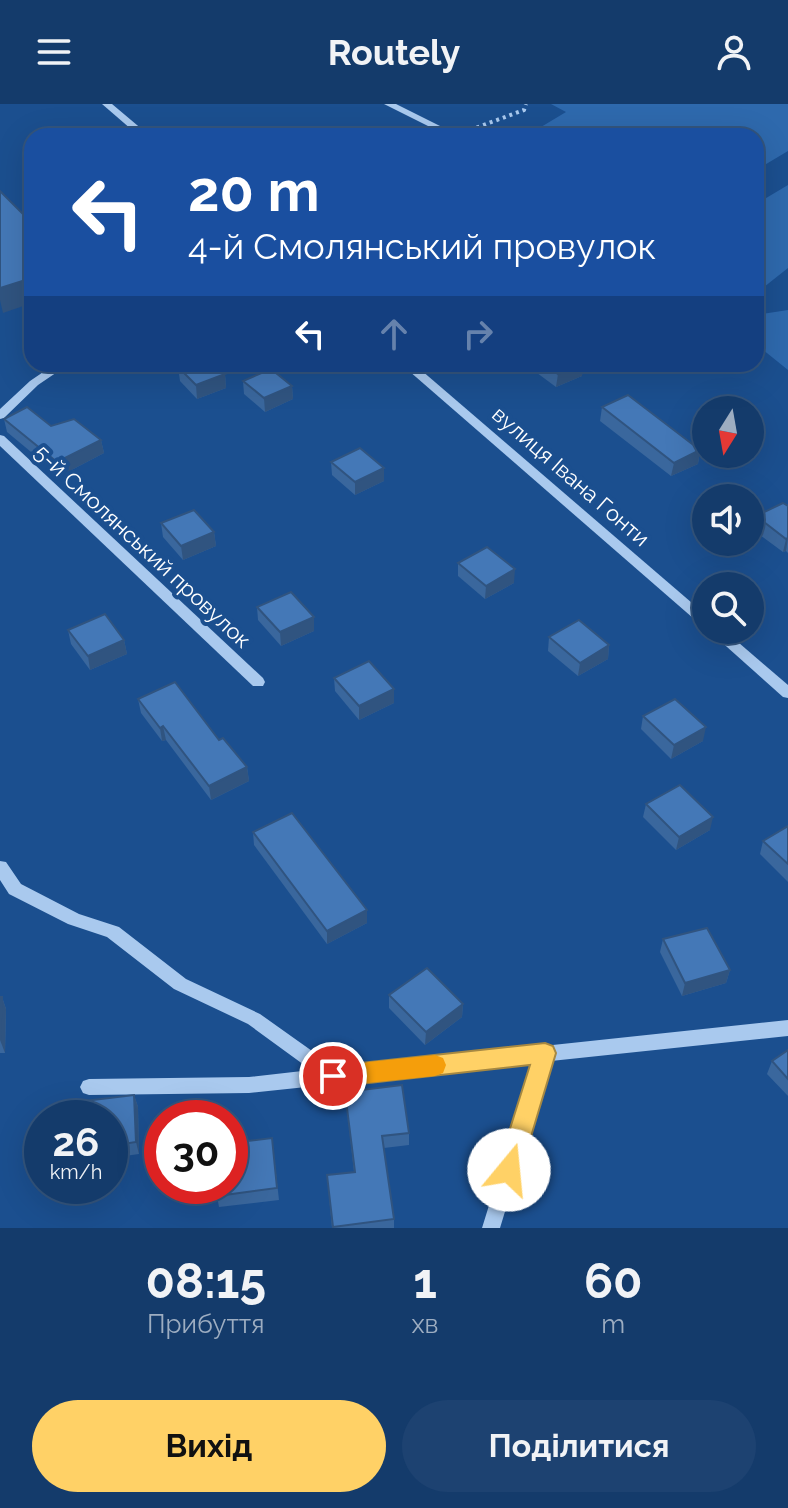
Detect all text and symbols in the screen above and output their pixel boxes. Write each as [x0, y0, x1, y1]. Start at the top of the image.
icon: menu [32, 30, 76, 74]
icon: person [712, 30, 756, 74]
text: Routely [328, 31, 460, 73]
text: 20 m [188, 158, 320, 224]
icon: left [56, 160, 160, 264]
text: 4-й Смолянський провулок [188, 225, 656, 267]
icon: left [288, 312, 332, 356]
icon: ahead [372, 312, 416, 356]
icon: right [456, 312, 500, 356]
north arrow [692, 396, 764, 468]
map controls [692, 396, 764, 644]
street label: вулиця Івана Гонти [487, 401, 655, 551]
street label: 5-й Смолянський провулок [30, 439, 256, 653]
button: sound [692, 484, 764, 556]
button: search [692, 572, 764, 644]
pin [299, 1042, 367, 1110]
icon: arrive [311, 1054, 355, 1098]
speed limit sign: 30 [144, 1100, 248, 1204]
text: 26 [53, 1118, 99, 1165]
position arrow [467, 1128, 551, 1212]
text: km/h [50, 1160, 102, 1184]
text: 08:15 [145, 1253, 266, 1309]
text: 1 [413, 1253, 437, 1309]
text: 60 [584, 1253, 643, 1309]
text: Прибуття [147, 1309, 265, 1339]
text: хв [412, 1309, 439, 1339]
text: m [601, 1309, 625, 1339]
button: Вихід [32, 1400, 386, 1492]
button: Поділитися [402, 1400, 756, 1492]

